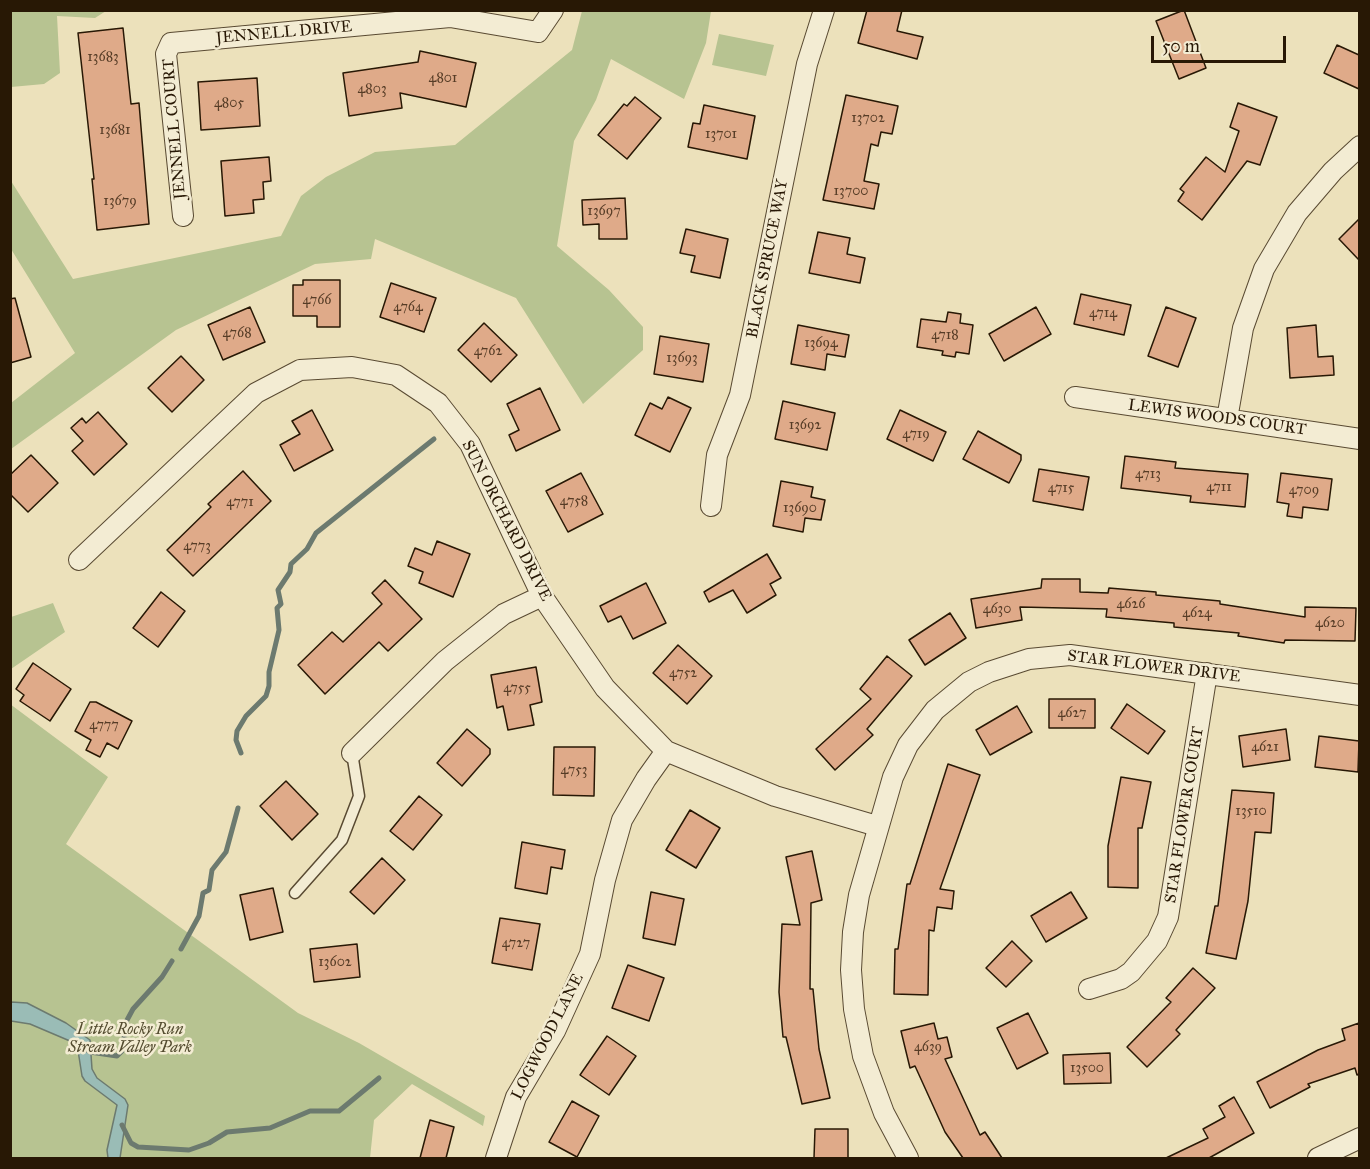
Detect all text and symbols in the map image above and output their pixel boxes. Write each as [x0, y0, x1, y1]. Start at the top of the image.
street label: JENNELL DRIVE [215, 17, 353, 49]
scale bar [1154, 24, 1289, 62]
text: 50 m [1162, 35, 1200, 57]
house number: 13683 [87, 50, 119, 66]
street label: JENNELL COURT [159, 58, 191, 200]
house number: 4801 [429, 71, 457, 87]
house number: 4803 [358, 82, 386, 98]
house number: 4805 [214, 96, 244, 112]
house number: 13702 [851, 111, 885, 127]
house number: 13681 [99, 123, 131, 139]
house number: 13701 [705, 127, 737, 143]
street label: BLACK SPRUCE WAY [743, 178, 793, 340]
house number: 13700 [834, 184, 868, 200]
house number: 13679 [103, 194, 137, 210]
house number: 13697 [587, 204, 621, 220]
house number: 4766 [303, 293, 331, 309]
house number: 4764 [393, 300, 423, 316]
house number: 4714 [1089, 306, 1117, 322]
house number: 4768 [222, 326, 252, 342]
house number: 4718 [931, 328, 959, 344]
house number: 13694 [804, 336, 838, 352]
house number: 4762 [474, 344, 502, 360]
house number: 13693 [666, 351, 698, 367]
street label: LEWIS WOODS COURT [1127, 396, 1307, 440]
house number: 13692 [789, 418, 821, 434]
house number: 4719 [902, 427, 930, 443]
street label: SUN ORCHARD DRIVE [457, 437, 555, 605]
house number: 4713 [1135, 467, 1161, 483]
house number: 4711 [1206, 480, 1232, 496]
house number: 4715 [1048, 481, 1074, 497]
house number: 4709 [1289, 483, 1319, 499]
house number: 4758 [560, 494, 588, 510]
house number: 4771 [226, 495, 254, 511]
house number: 13690 [783, 501, 817, 517]
house number: 4773 [183, 539, 211, 555]
house number: 4626 [1116, 597, 1146, 613]
house number: 4630 [983, 602, 1011, 618]
house number: 4624 [1182, 606, 1212, 622]
house number: 4620 [1315, 616, 1345, 632]
street label: STAR FLOWER DRIVE [1066, 647, 1242, 687]
house number: 4752 [669, 666, 697, 682]
house number: 4755 [503, 681, 531, 697]
house number: 4627 [1058, 706, 1086, 722]
house number: 4777 [89, 718, 119, 734]
street label: STAR FLOWER COURT [1162, 725, 1208, 905]
house number: 4621 [1251, 740, 1279, 756]
house number: 4753 [561, 763, 587, 779]
house number: 13510 [1235, 804, 1267, 820]
house number: 4727 [502, 936, 530, 952]
house number: 13602 [318, 955, 352, 971]
street label: LOGWOOD LANE [508, 971, 588, 1103]
park label: Little Rocky Run Stream Valley Park [68, 1020, 192, 1058]
house number: 4639 [914, 1040, 942, 1056]
house number: 13500 [1070, 1061, 1104, 1077]

